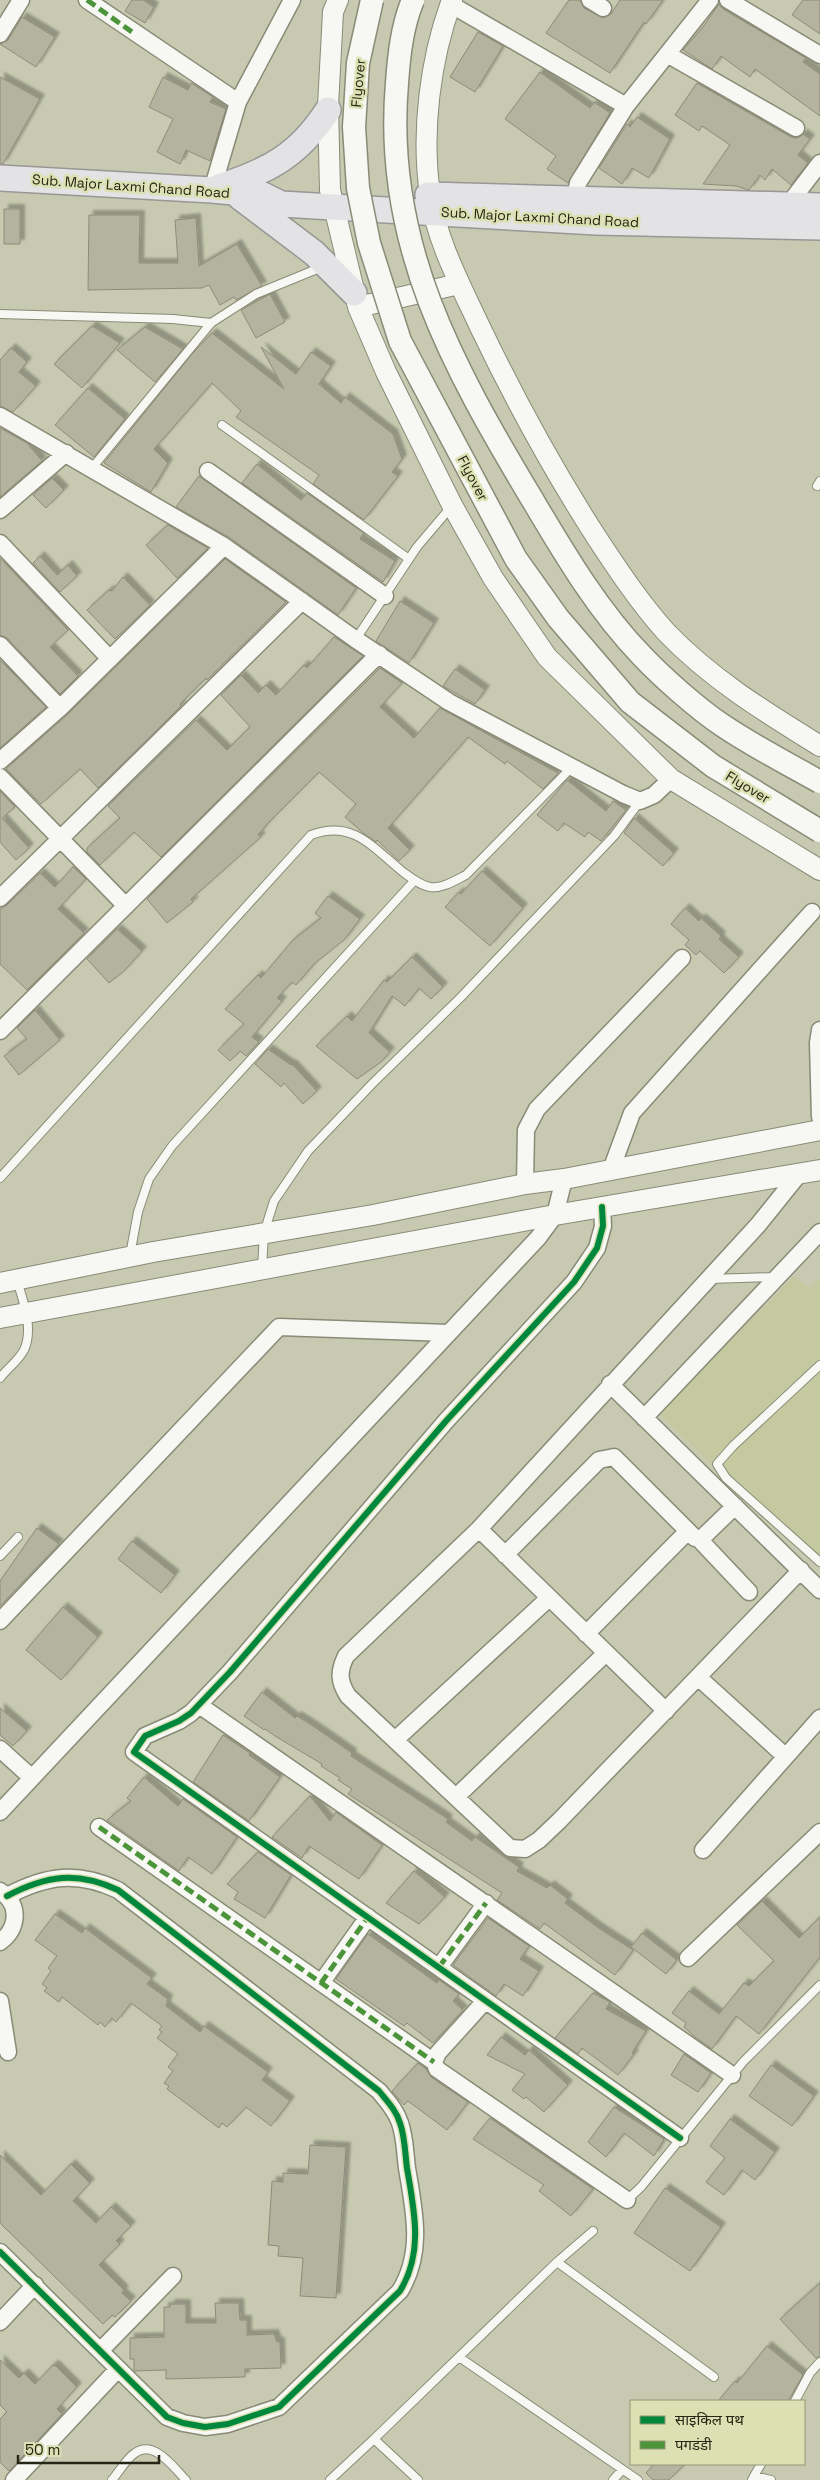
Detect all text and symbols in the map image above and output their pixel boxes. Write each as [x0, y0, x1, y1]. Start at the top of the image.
street label: Flyover [347, 58, 369, 108]
street label: Sub. Major Laxmi Chand Road [32, 170, 230, 202]
street label: Sub. Major Laxmi Chand Road [441, 203, 639, 231]
street label: Flyover [454, 452, 492, 504]
street label: Flyover [722, 767, 774, 807]
legend [630, 2400, 805, 2465]
text: साइकिल पथ [675, 2410, 744, 2429]
scale bar [18, 2432, 159, 2464]
text: पगडंडी [675, 2435, 713, 2454]
text: 50 m [25, 2440, 60, 2459]

